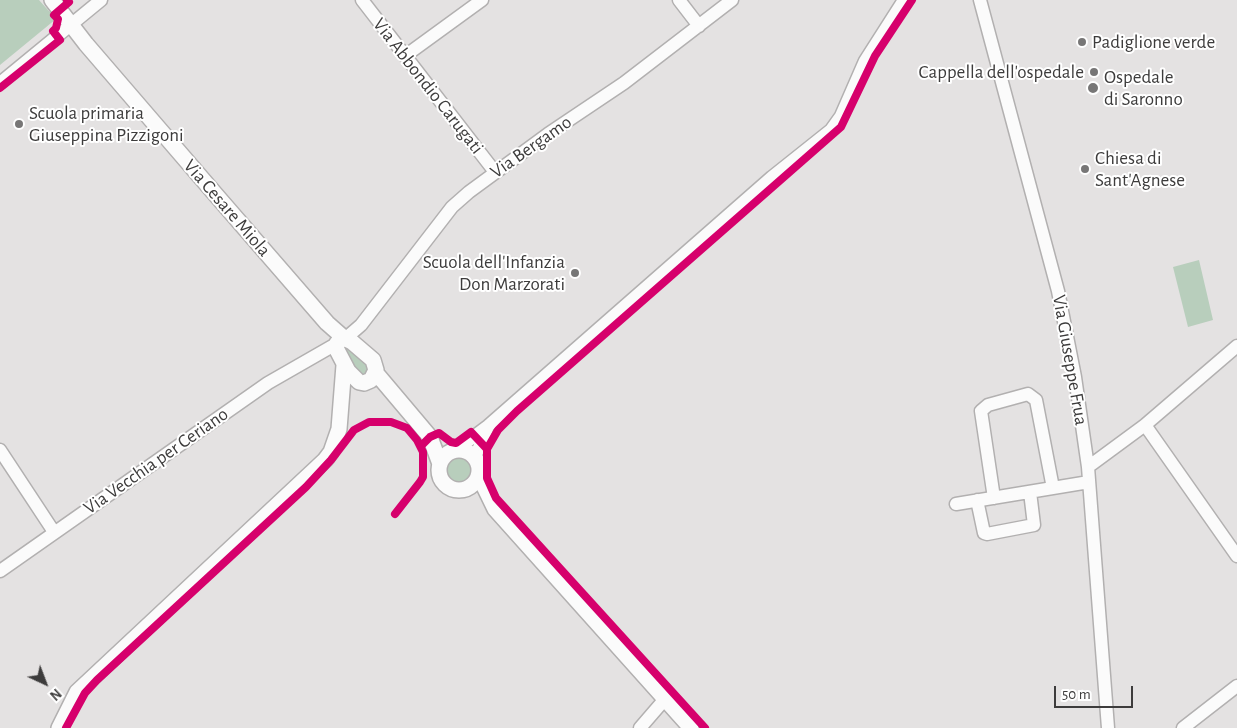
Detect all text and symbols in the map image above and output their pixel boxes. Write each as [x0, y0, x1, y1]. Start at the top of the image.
street label: Via Abbondio Carugati [368, 13, 488, 159]
place label: Padiglione verde [1092, 31, 1215, 53]
marker: Padiglione verde [1076, 36, 1088, 48]
place label: Cappella dell'ospedale [919, 61, 1084, 83]
marker: Cappella dell'ospedale [1088, 66, 1100, 78]
place label: Ospedale di Saronno [1104, 66, 1183, 110]
marker: Ospedale di Saronno [1086, 81, 1100, 95]
place label: Scuola primaria Giuseppina Pizzigoni [29, 102, 184, 146]
street label: Via Bergamo [486, 111, 576, 183]
marker: Scuola primaria Giuseppina Pizzigoni [13, 118, 25, 130]
place label: Chiesa di Sant'Agnese [1095, 147, 1185, 191]
street label: Via Cesare Miola [179, 155, 275, 261]
marker: Chiesa di Sant'Agnese [1079, 163, 1091, 175]
place label: Scuola dell'Infanzia Don Marzorati [423, 251, 565, 295]
marker: Scuola dell'Infanzia Don Marzorati [569, 267, 581, 279]
street label: Via Giuseppe Frua [1047, 293, 1093, 427]
street label: Via Vecchia per Ceriano [79, 403, 233, 519]
north arrow [20, 658, 70, 708]
scale bar [1057, 676, 1136, 708]
text: N [47, 686, 64, 702]
text: 50 m [1062, 687, 1091, 702]

